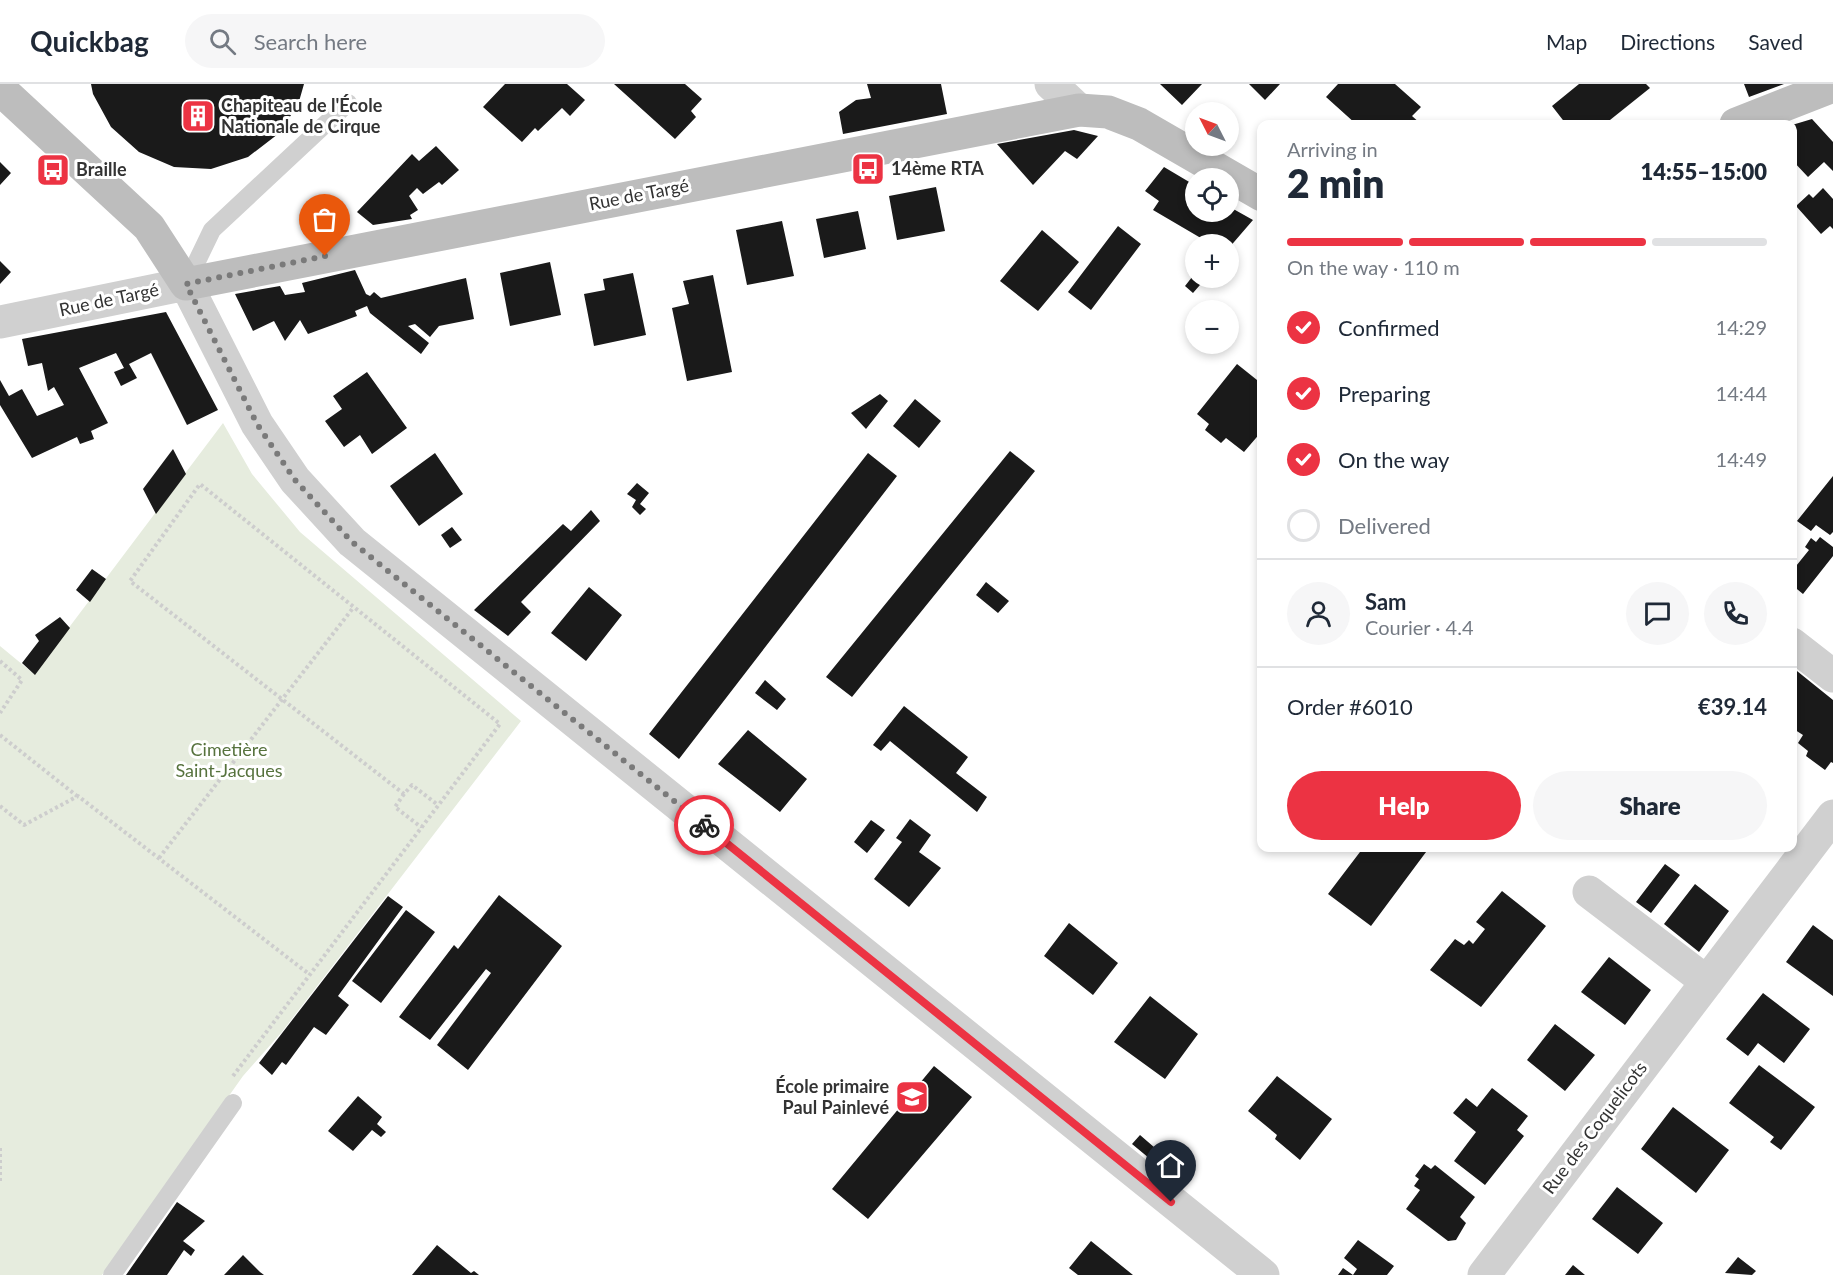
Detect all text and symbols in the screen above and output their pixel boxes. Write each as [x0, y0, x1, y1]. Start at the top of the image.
search box [185, 14, 605, 68]
text: Quickbag [30, 24, 149, 58]
icon: search [206, 25, 239, 58]
text: Search here [254, 28, 367, 55]
text: Map [1546, 29, 1587, 54]
text: Directions [1620, 29, 1715, 54]
text: Saved [1748, 29, 1803, 54]
place label: Chapiteau de l'École Nationale de Cirque [221, 94, 383, 137]
building icon: Chapiteau de l'École Nationale de Cirque [180, 98, 216, 134]
north arrow [1185, 102, 1239, 156]
map controls [1185, 102, 1239, 354]
text: Arriving in [1287, 137, 1378, 161]
bus stop icon: 14ème RTA [850, 151, 886, 187]
bus stop icon: Braille [35, 152, 71, 188]
place label: 14ème RTA [891, 157, 984, 179]
place label: Braille [76, 158, 127, 180]
text: 14:55–15:00 [1641, 158, 1767, 185]
text: 2 min [1287, 160, 1384, 206]
button: locate [1185, 168, 1239, 222]
street label: Rue de Targé [587, 174, 691, 214]
pin [299, 194, 350, 256]
icon: bag [308, 203, 341, 236]
button: + [1185, 234, 1239, 288]
text: On the way · 110 m [1287, 255, 1460, 279]
street label: Rue de Targé [57, 278, 161, 320]
button: − [1185, 300, 1239, 354]
icon: check [1287, 311, 1320, 344]
text: Confirmed [1338, 314, 1440, 341]
text: 14:29 [1716, 315, 1767, 339]
icon: check [1287, 377, 1320, 410]
text: Preparing [1338, 380, 1430, 407]
text: 14:44 [1716, 381, 1767, 405]
icon: check [1287, 443, 1320, 476]
text: On the way [1338, 446, 1449, 473]
text: 14:49 [1716, 447, 1767, 471]
text: Delivered [1338, 512, 1431, 539]
button: person [1287, 582, 1350, 645]
button: chat [1626, 582, 1689, 645]
button: phone [1704, 582, 1767, 645]
text: Sam [1365, 588, 1407, 615]
text: Courier · 4.4 [1365, 615, 1474, 639]
text: Order #6010 [1287, 693, 1413, 720]
text: €39.14 [1698, 693, 1767, 720]
park label: Cimetière Saint-Jacques [175, 738, 283, 781]
button: Help [1287, 771, 1521, 840]
button: Share [1533, 771, 1767, 840]
courier [674, 795, 734, 855]
icon: bike [688, 809, 721, 842]
street label: Rue des Coquelicots [1537, 1057, 1651, 1198]
place label: École primaire Paul Painlevé [775, 1075, 889, 1118]
school or university icon: École primaire Paul Painlevé [894, 1079, 930, 1115]
pin [1145, 1140, 1196, 1202]
icon: home [1154, 1149, 1187, 1182]

